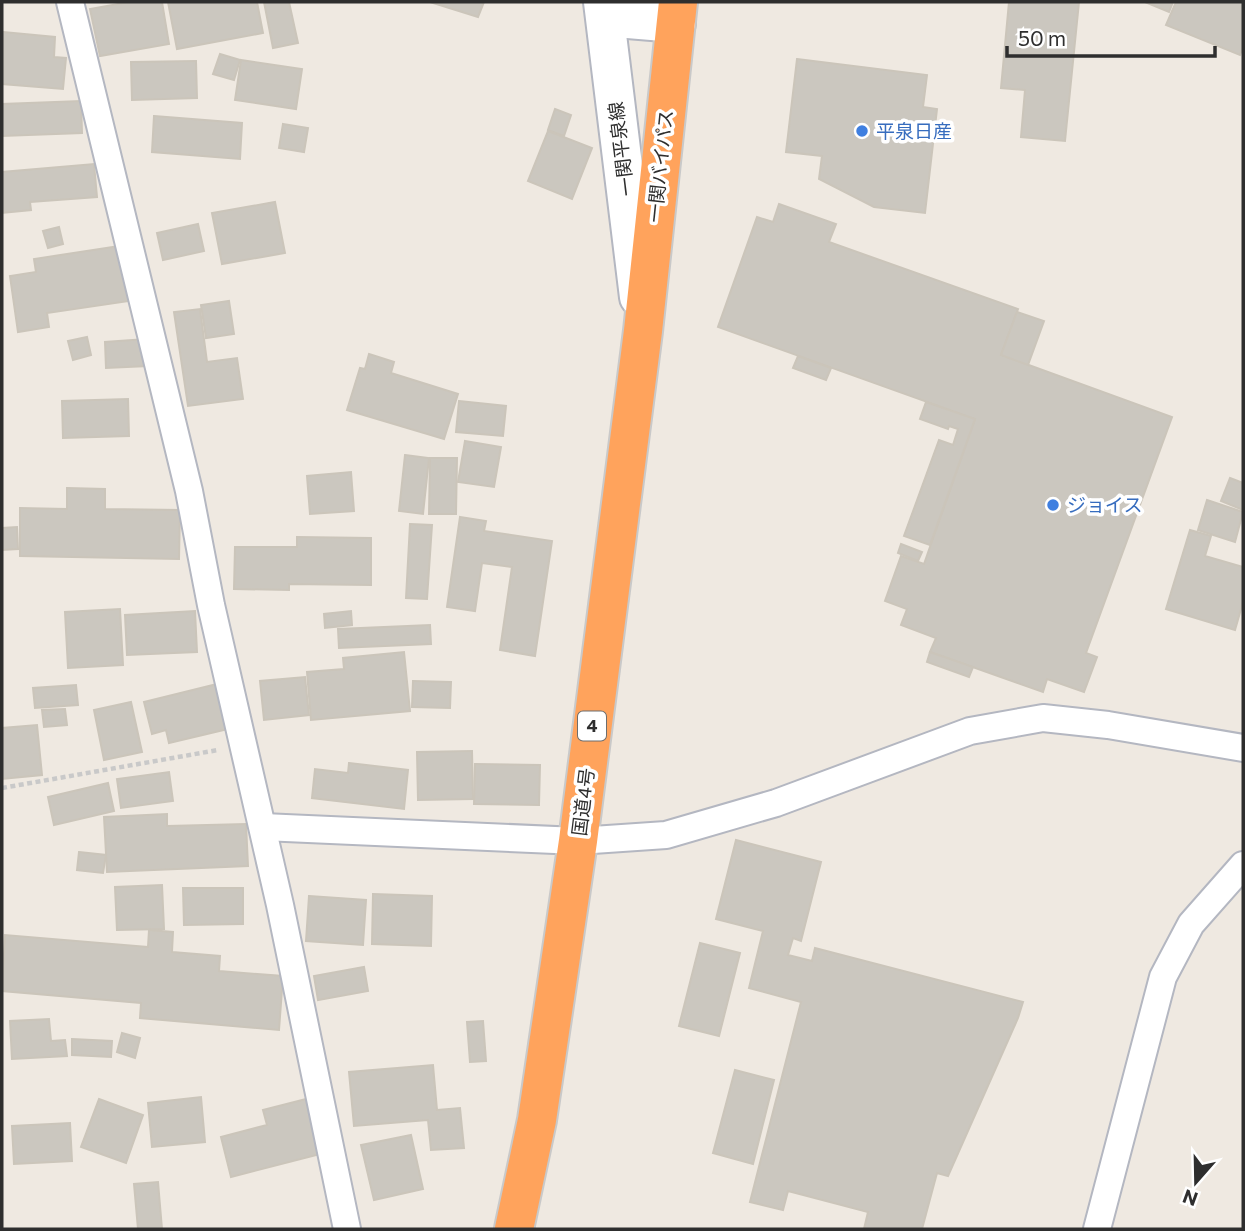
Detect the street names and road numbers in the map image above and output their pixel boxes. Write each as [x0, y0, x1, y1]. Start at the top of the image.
street label: 一関平泉線 [603, 101, 638, 198]
street label: 一関バイパス [642, 108, 677, 224]
road number: 4 [578, 712, 606, 740]
street label: 国道4号 [567, 767, 598, 837]

